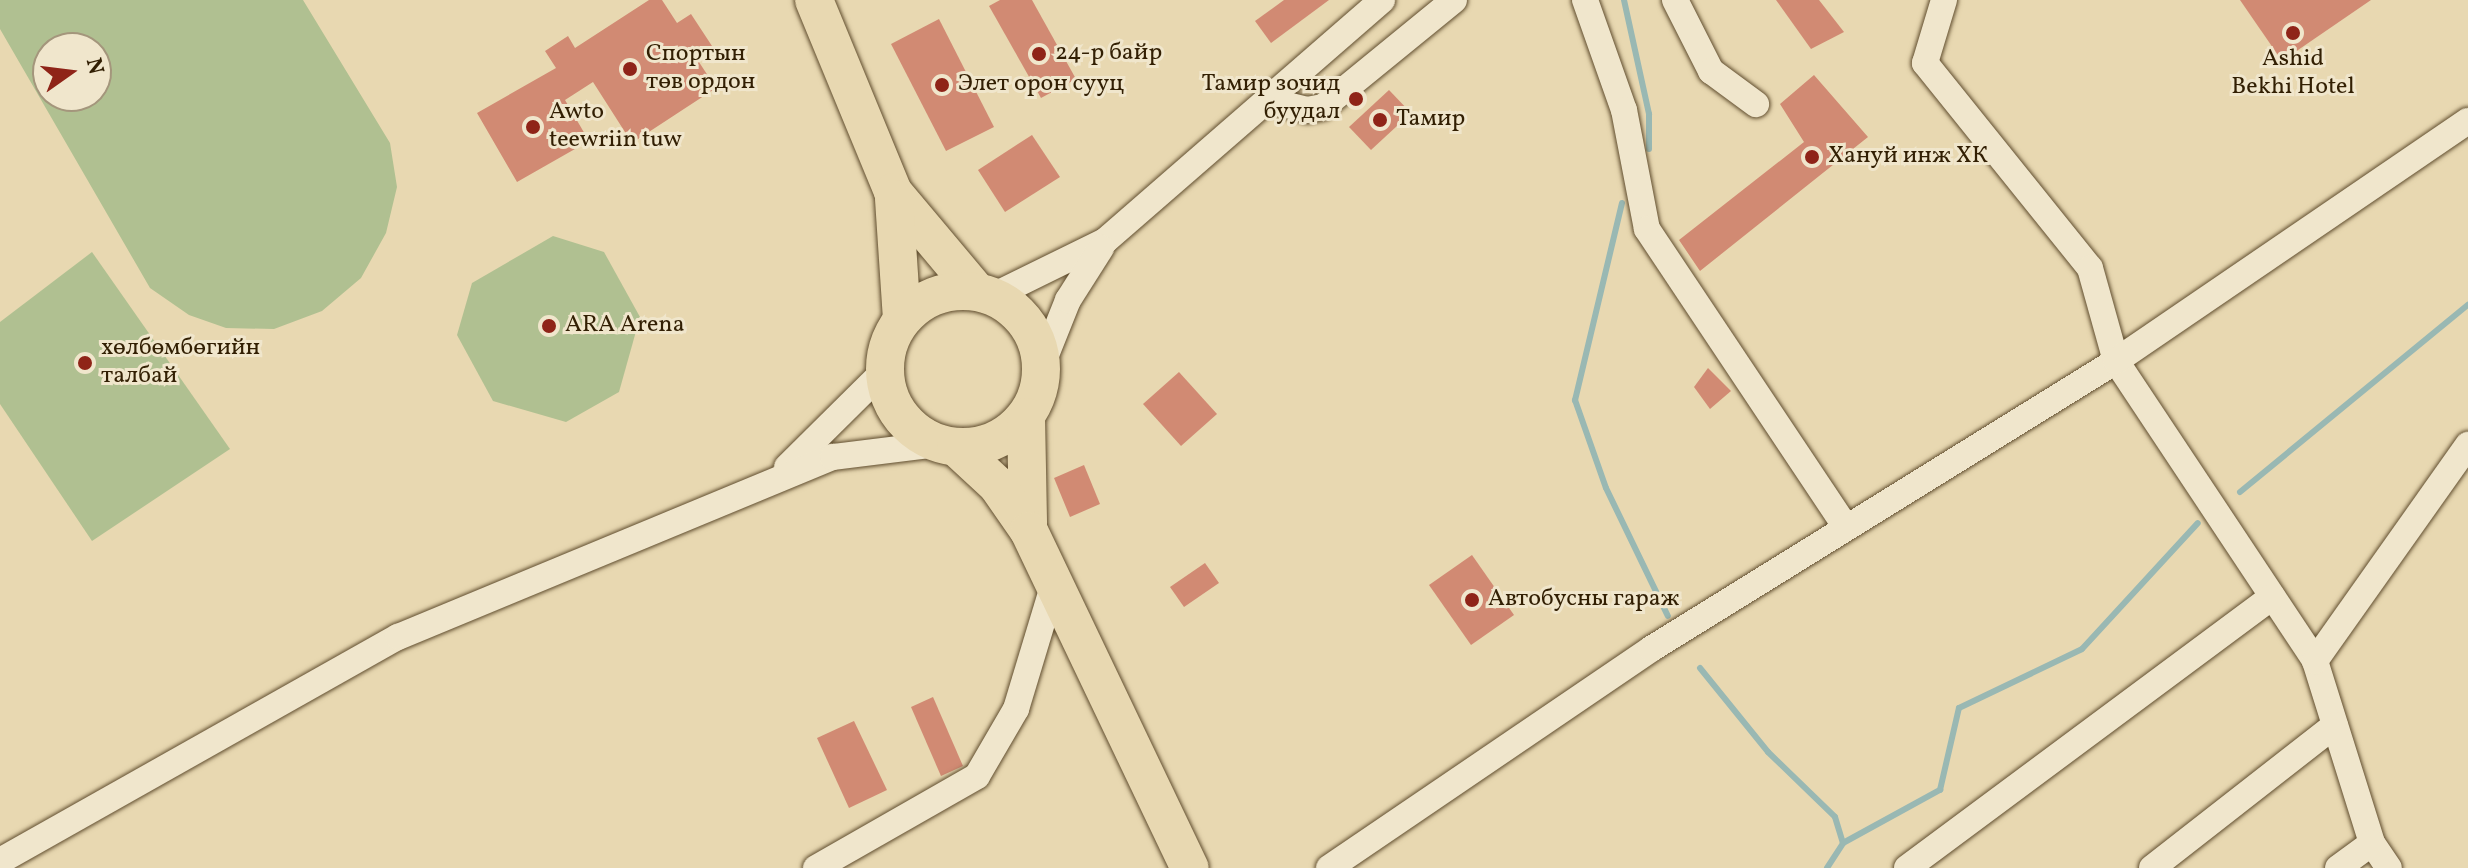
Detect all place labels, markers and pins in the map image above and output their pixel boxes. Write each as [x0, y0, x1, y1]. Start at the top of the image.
marker: Ashid Bekhi Hotel [2284, 24, 2302, 42]
place label: 24-р байр [1055, 40, 1162, 68]
place label: Спортын төв ордон [646, 41, 755, 97]
marker: 24-р байр [1030, 45, 1048, 63]
place label: Ashid Bekhi Hotel [2231, 46, 2355, 102]
marker: Спортын төв ордон [621, 60, 639, 78]
place label: Элет орон сууц [958, 71, 1124, 99]
place label: Тамир зочид буудал [1202, 71, 1340, 127]
marker: Элет орон сууц [933, 76, 951, 94]
marker: Тамир зочид буудал [1347, 90, 1365, 108]
place label: Awto teewriin tuw [549, 99, 682, 155]
place label: Тамир [1396, 106, 1465, 134]
marker: Тамир [1371, 111, 1389, 129]
marker: Awto teewriin tuw [524, 118, 542, 136]
place label: Хануй инж ХК [1828, 143, 1988, 171]
marker: Хануй инж ХК [1803, 148, 1821, 166]
place label: ARA Arena [565, 312, 685, 340]
marker: ARA Arena [540, 317, 558, 335]
place label: хөлбөмбөгийн талбай [101, 335, 260, 391]
marker: хөлбөмбөгийн талбай [76, 354, 94, 372]
place label: Автобусны гараж [1488, 586, 1680, 614]
marker: Автобусны гараж [1463, 591, 1481, 609]

